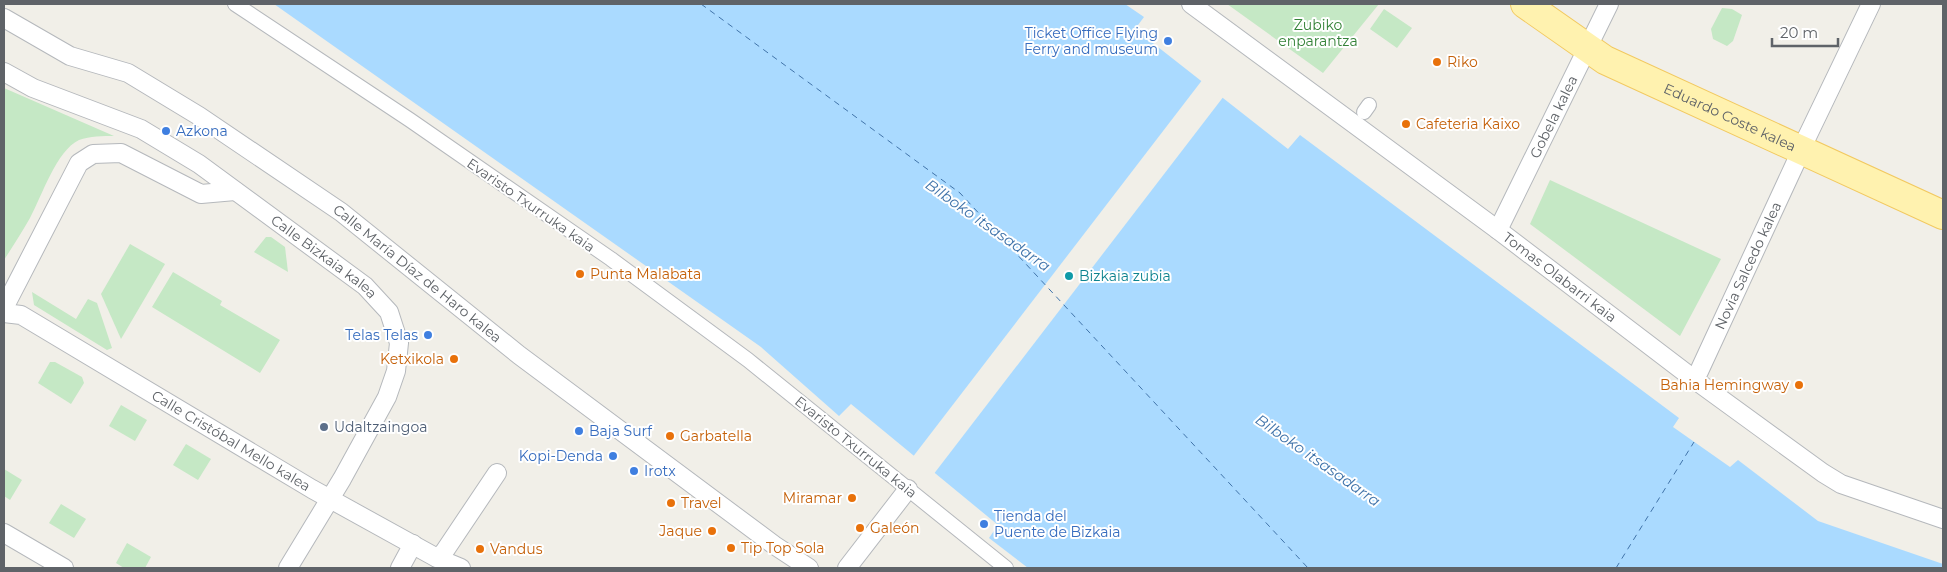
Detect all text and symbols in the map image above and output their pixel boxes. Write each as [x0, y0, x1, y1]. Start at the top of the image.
scale bar [1772, 15, 1838, 47]
park label: Zubiko enparantza [1278, 16, 1358, 50]
text: 20 m [1780, 23, 1818, 42]
place label: Ticket Office Flying Ferry and museum [1024, 24, 1158, 58]
marker: Ticket Office Flying Ferry and museum [1162, 35, 1174, 47]
place label: Riko [1447, 53, 1478, 71]
marker: Riko [1431, 56, 1443, 68]
street label: Gobela kalea [1526, 73, 1581, 161]
street label: Eduardo Coste kalea [1661, 79, 1799, 155]
place label: Cafeteria Kaixo [1416, 115, 1520, 133]
marker: Cafeteria Kaixo [1400, 118, 1412, 130]
place label: Azkona [176, 122, 228, 140]
marker: Azkona [160, 125, 172, 137]
street label: Evaristo Txurruka kaia [463, 154, 599, 256]
water label: Bilboko itsasadarra [922, 175, 1054, 275]
street label: Novia Salcedo kalea [1711, 199, 1785, 332]
street label: Calle María Díaz de Haro kalea [330, 200, 505, 346]
street label: Calle Bizkaia kalea [267, 211, 381, 302]
street label: Tomas Olabarri kaia [1499, 228, 1620, 326]
place label: Punta Malabata [590, 265, 701, 283]
place label: Bizkaia zubia [1079, 267, 1171, 285]
marker: Punta Malabata [574, 268, 586, 280]
marker: Bizkaia zubia [1063, 270, 1075, 282]
place label: Telas Telas [345, 326, 418, 344]
marker: Telas Telas [422, 329, 434, 341]
place label: Ketxikola [380, 350, 444, 368]
marker: Ketxikola [448, 353, 460, 365]
place label: Bahia Hemingway [1660, 376, 1789, 394]
marker: Bahia Hemingway [1793, 379, 1805, 391]
street label: Calle Cristóbal Mello kalea [148, 386, 314, 495]
street label: Evaristo Txurruka kaia [791, 392, 921, 502]
water label: Bilboko itsasadarra [1252, 410, 1384, 510]
place label: Udaltzaingoa [334, 418, 427, 436]
marker: Udaltzaingoa [318, 421, 330, 433]
place label: Baja Surf [589, 422, 653, 440]
marker: Baja Surf [573, 425, 585, 437]
place label: Garbatella [680, 427, 752, 445]
marker: Garbatella [664, 430, 676, 442]
place label: Kopi-Denda [519, 447, 603, 465]
marker: Kopi-Denda [607, 450, 619, 462]
place label: Irotx [644, 462, 676, 480]
marker: Irotx [628, 465, 640, 477]
place label: Miramar [783, 489, 842, 507]
marker: Miramar [846, 492, 858, 504]
place label: Travel [681, 494, 722, 512]
marker: Travel [665, 497, 677, 509]
place label: Tienda del Puente de Bizkaia [994, 507, 1121, 541]
marker: Tienda del Puente de Bizkaia [978, 518, 990, 530]
place label: Galeón [870, 519, 920, 537]
place label: Jaque [658, 522, 702, 540]
marker: Galeón [854, 522, 866, 534]
marker: Jaque [706, 525, 718, 537]
place label: Tip Top Sola [741, 539, 825, 557]
place label: Vandus [490, 540, 543, 558]
marker: Tip Top Sola [725, 542, 737, 554]
marker: Vandus [474, 543, 486, 555]

